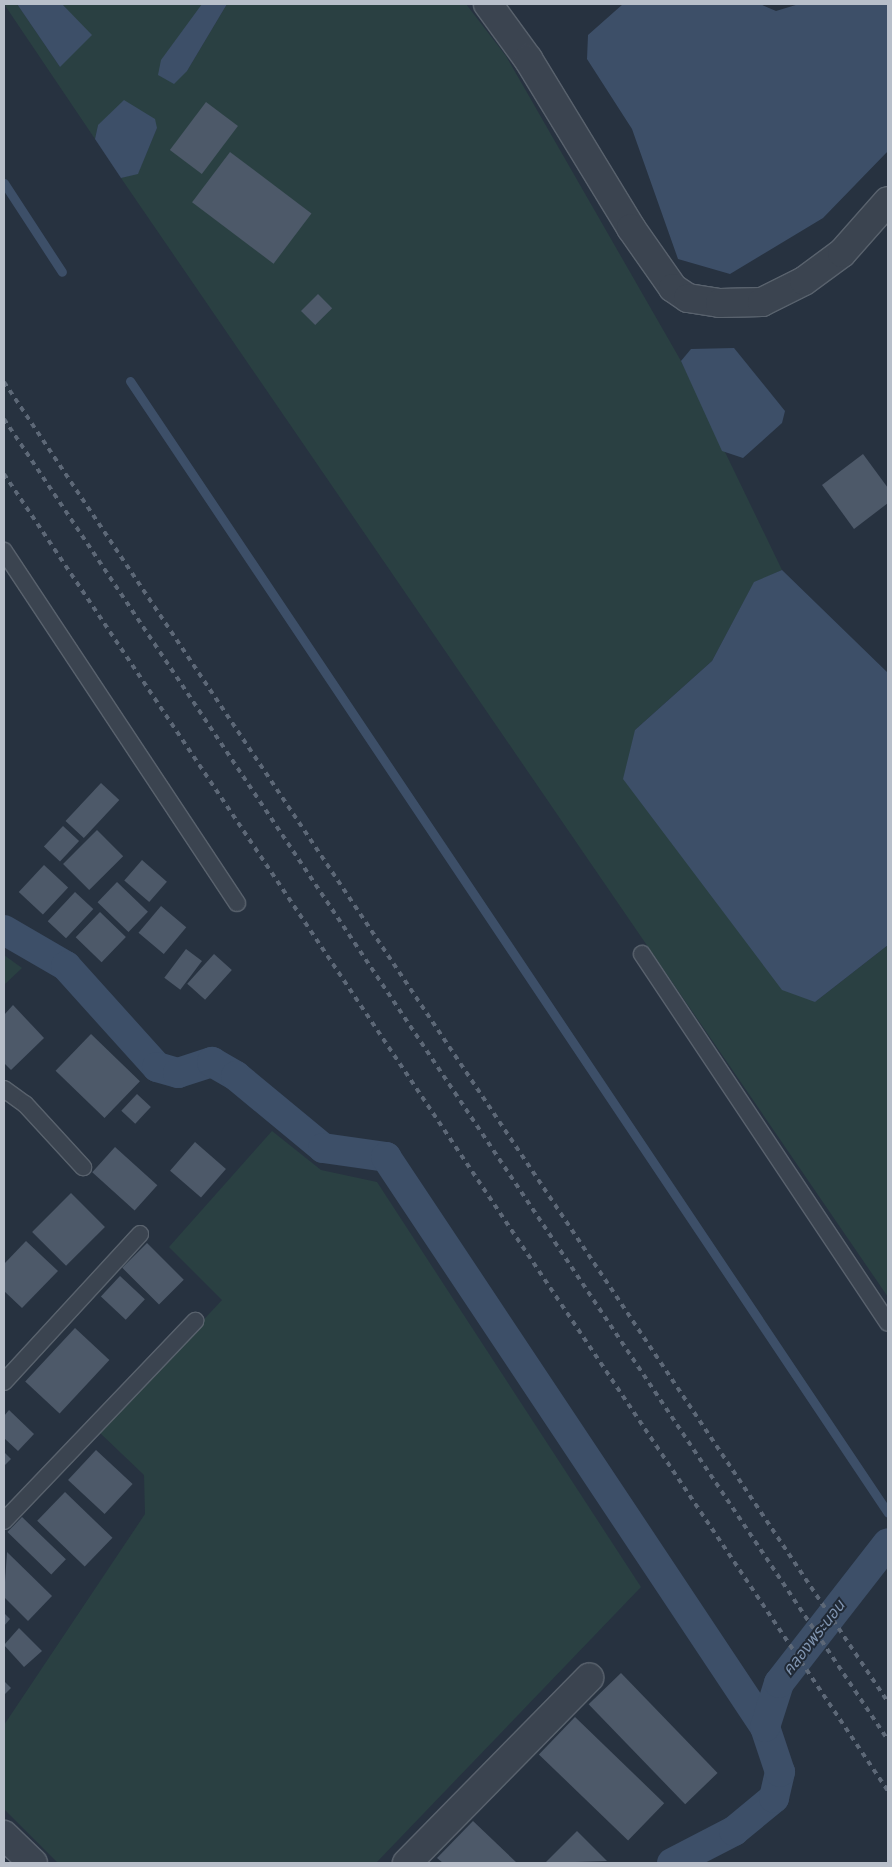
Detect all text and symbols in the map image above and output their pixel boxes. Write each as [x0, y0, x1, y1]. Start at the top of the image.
water label: คลองพระนอน [779, 1597, 849, 1679]

